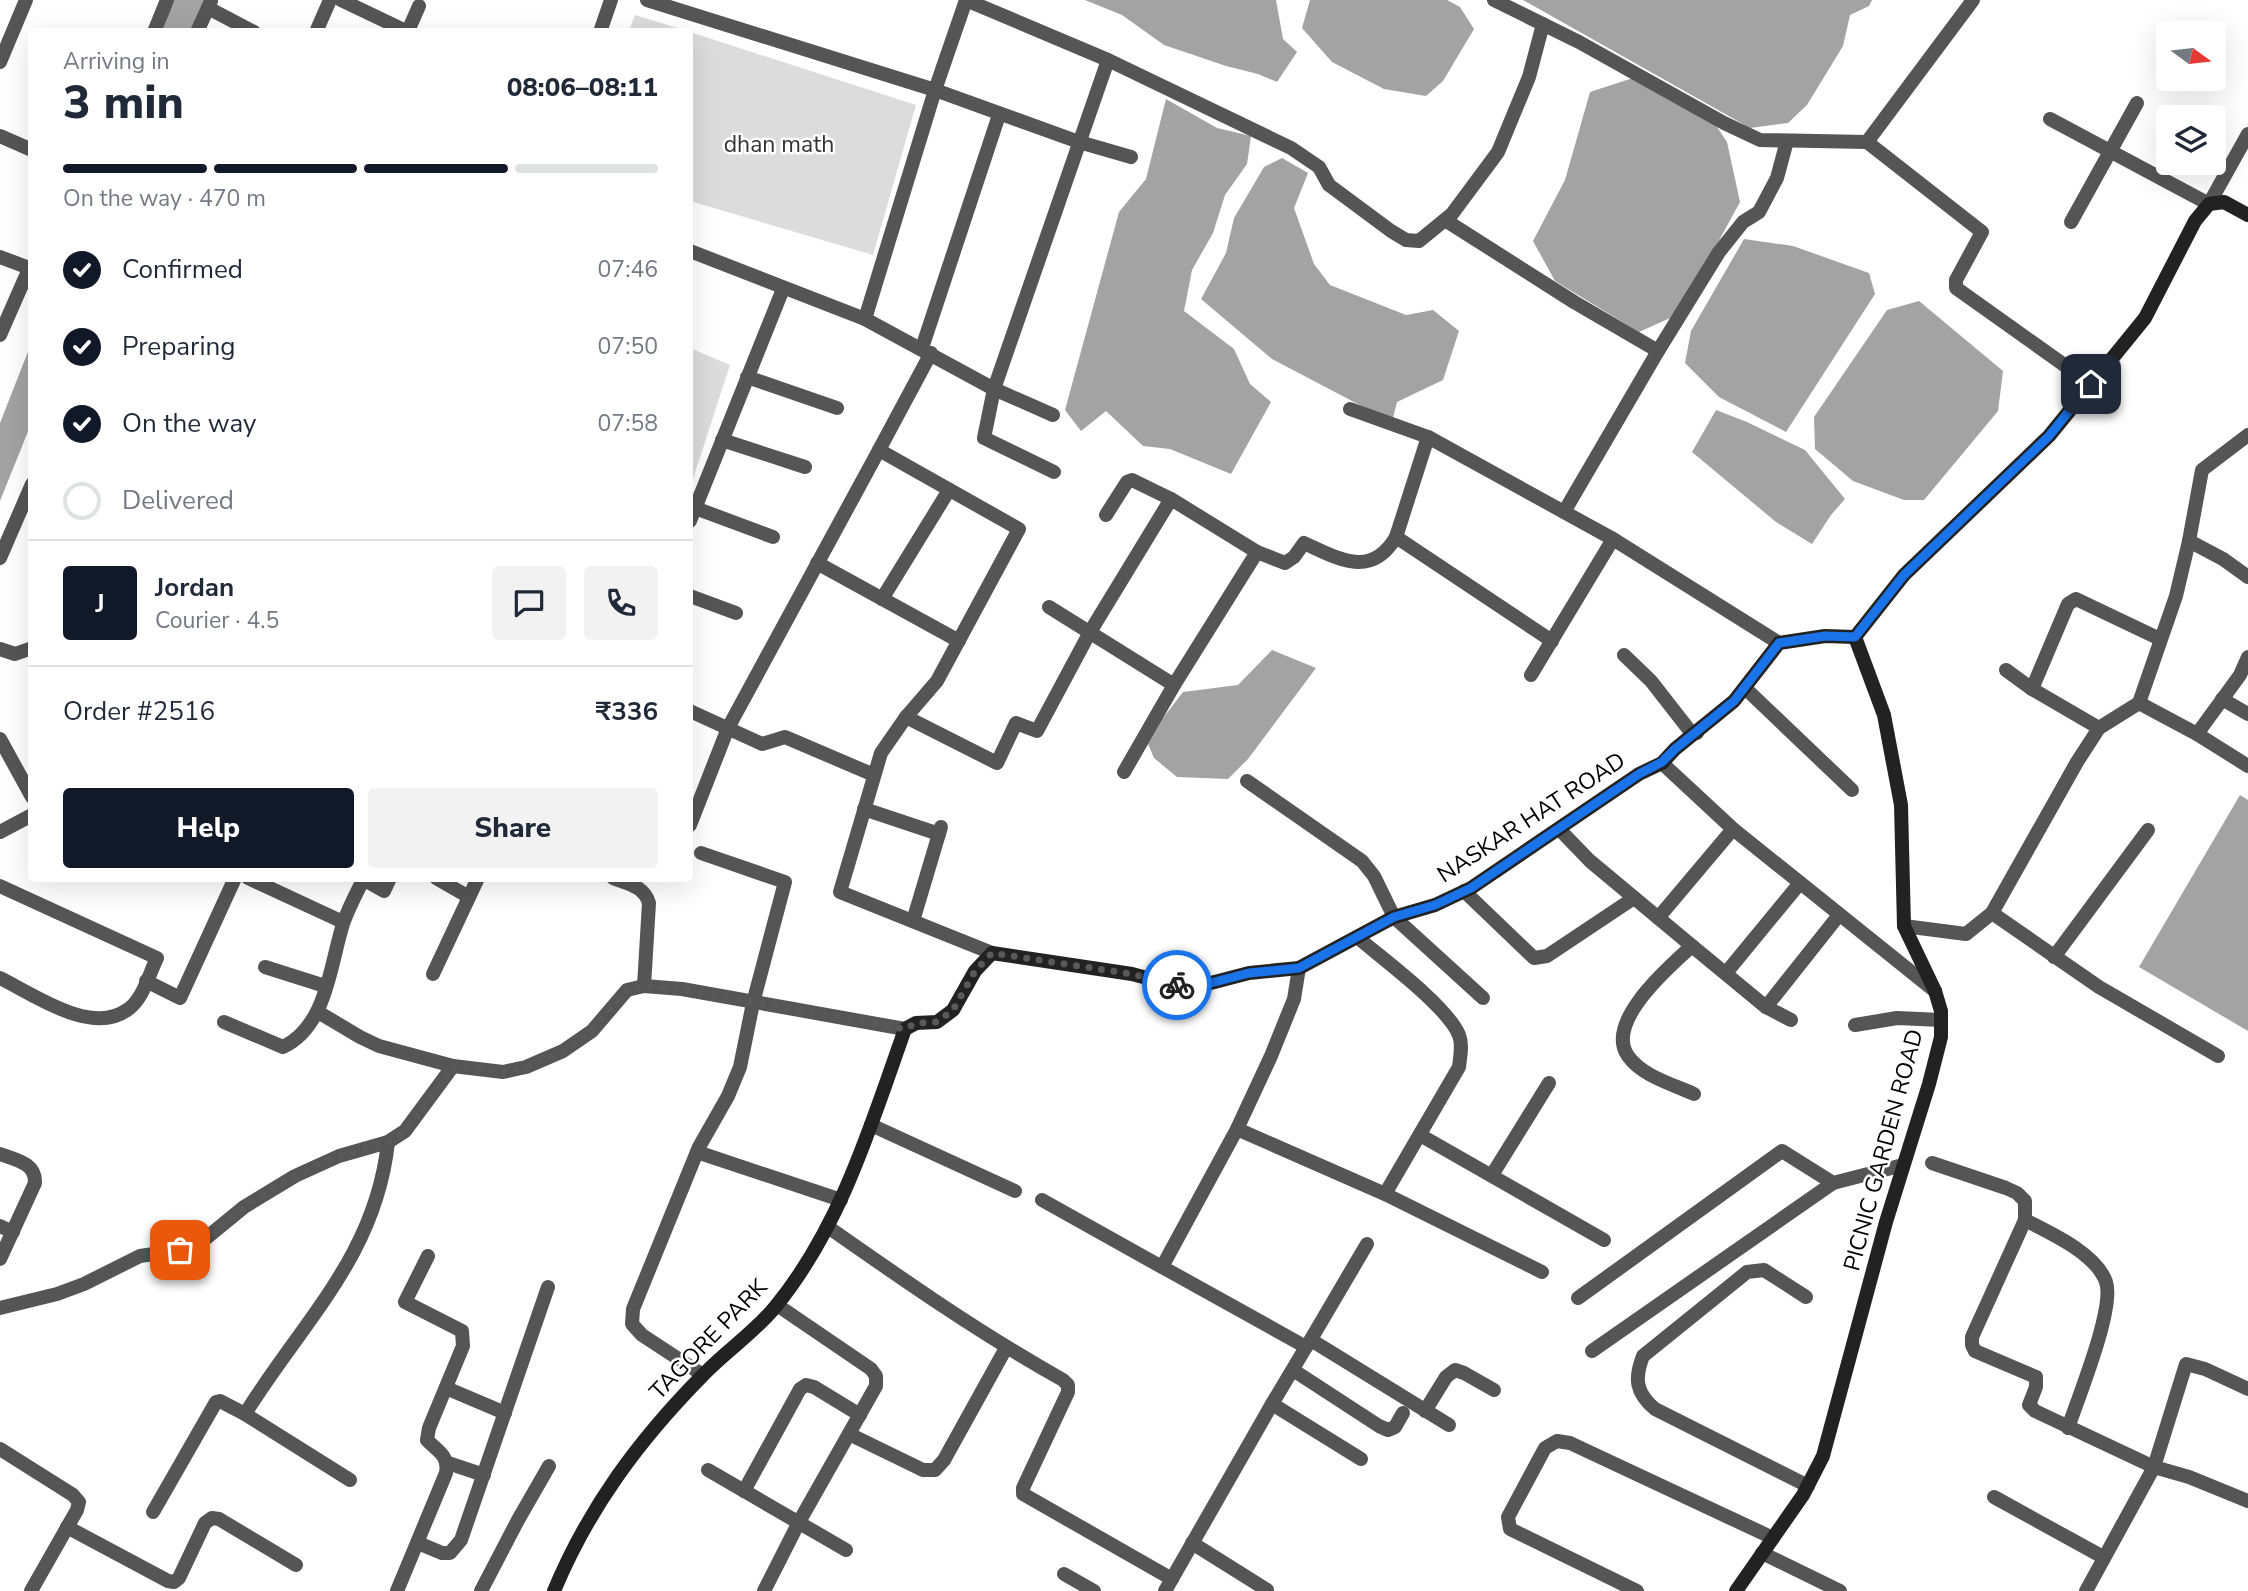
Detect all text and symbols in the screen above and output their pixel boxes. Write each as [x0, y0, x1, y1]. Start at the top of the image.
north arrow [2156, 21, 2226, 91]
map controls [2156, 21, 2226, 175]
text: Arriving in [63, 46, 170, 77]
text: 08:06–08:11 [507, 70, 658, 105]
text: 3 min [63, 71, 184, 134]
button: layers [2156, 105, 2226, 175]
park label: dhan math [724, 129, 834, 160]
text: On the way · 470 m [63, 183, 266, 214]
icon: check [63, 251, 101, 289]
text: Confirmed [122, 252, 243, 287]
text: 07:46 [598, 254, 658, 285]
icon: check [63, 328, 101, 366]
text: Preparing [122, 329, 235, 364]
text: 07:50 [598, 331, 658, 362]
pin [2061, 354, 2121, 414]
icon: home [2072, 365, 2110, 403]
icon: check [63, 405, 101, 443]
text: On the way [122, 406, 256, 441]
text: 07:58 [598, 408, 658, 439]
text: Delivered [122, 483, 234, 518]
button: chat [492, 566, 566, 640]
button: phone [584, 566, 658, 640]
text: Jordan [155, 570, 234, 605]
text: J [95, 586, 105, 621]
text: Courier · 4.5 [155, 605, 279, 636]
text: Order #2516 [63, 694, 215, 729]
text: ₹336 [596, 694, 658, 729]
street label: NASKAR HAT ROAD [1431, 745, 1631, 890]
button: Help [63, 788, 354, 868]
button: Share [368, 788, 658, 868]
courier [1142, 950, 1212, 1020]
icon: bike [1158, 966, 1196, 1004]
street label: PICNIC GARDEN ROAD [1836, 1026, 1931, 1274]
pin [150, 1220, 210, 1280]
icon: bag [161, 1231, 199, 1269]
street label: TAGORE PARK [643, 1272, 774, 1407]

